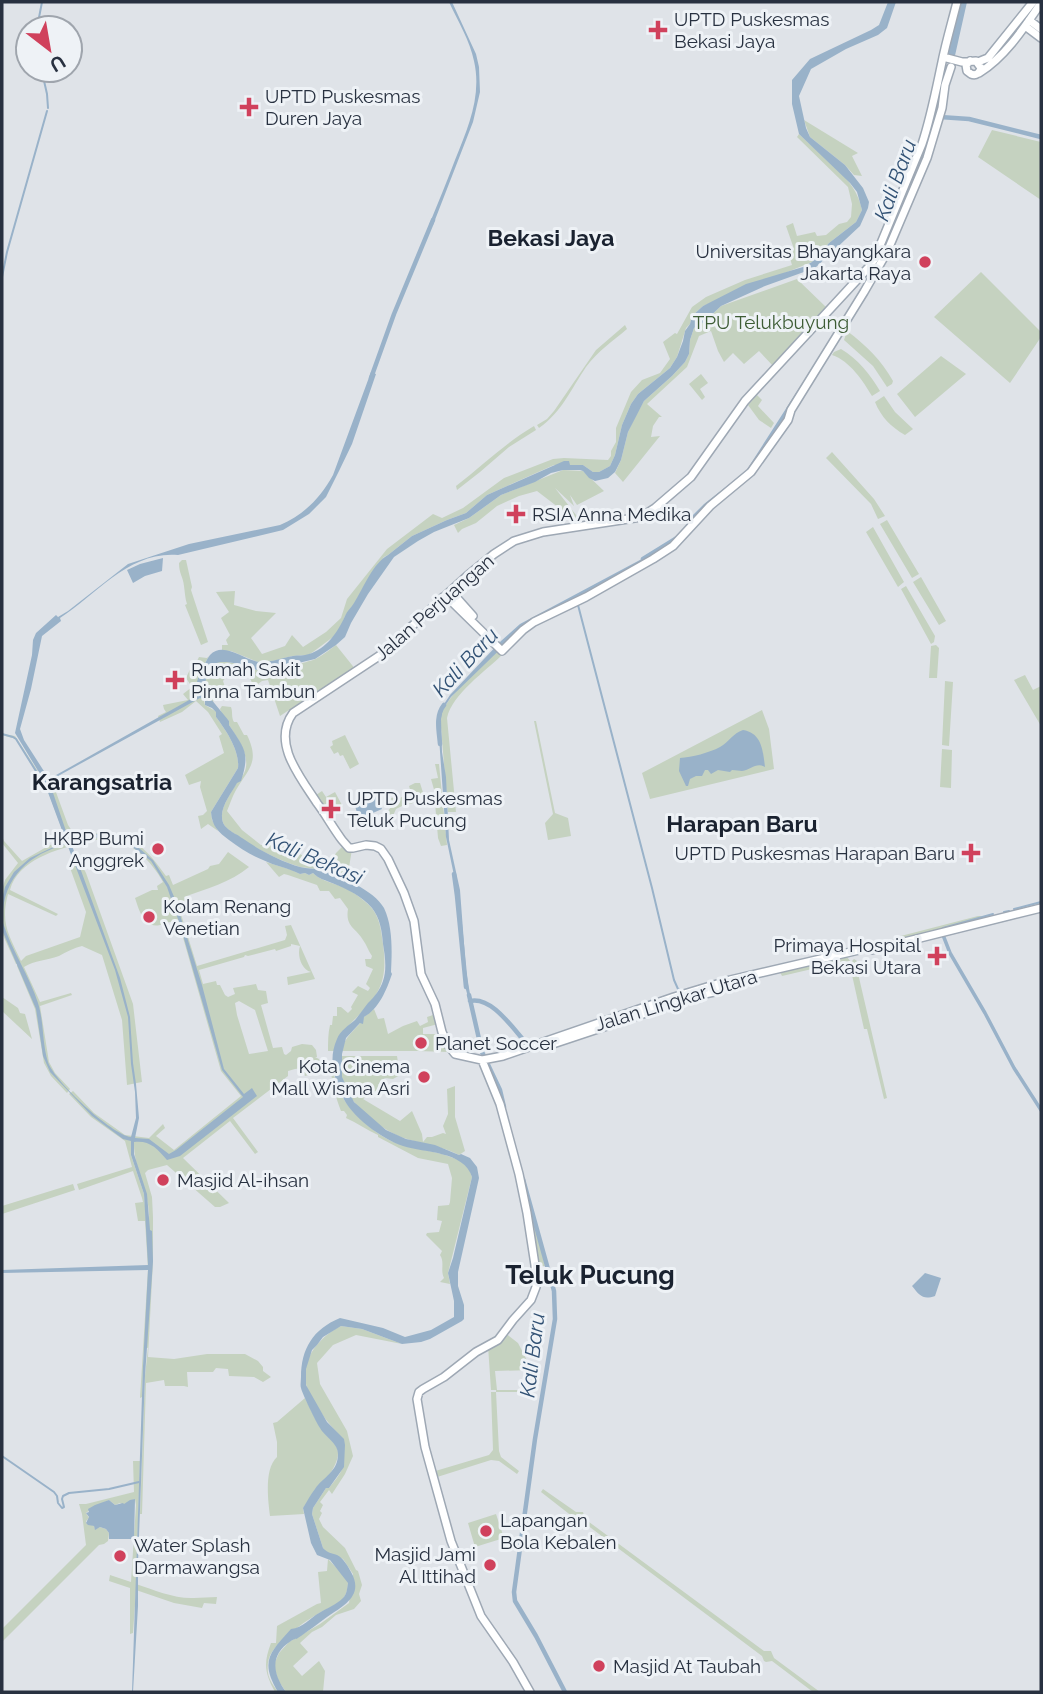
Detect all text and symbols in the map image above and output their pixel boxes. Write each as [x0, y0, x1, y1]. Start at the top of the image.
place label: UPTD Puskesmas Bekasi Jaya [674, 8, 829, 52]
north arrow [14, 14, 84, 84]
marker: UPTD Puskesmas Bekasi Jaya [648, 20, 668, 40]
text: U [46, 50, 70, 77]
place label: UPTD Puskesmas Duren Jaya [265, 85, 420, 129]
marker: UPTD Puskesmas Duren Jaya [239, 97, 259, 117]
water label: Kali Baru [869, 136, 921, 224]
district label: Bekasi Jaya [488, 224, 614, 251]
place label: Universitas Bhayangkara Jakarta Raya [696, 240, 911, 284]
marker: Universitas Bhayangkara Jakarta Raya [917, 254, 933, 270]
park label: TPU Telukbuyung [693, 311, 849, 333]
place label: RSIA Anna Medika [532, 503, 691, 525]
marker: RSIA Anna Medika [506, 504, 526, 524]
street label: Jalan Perjuangan [370, 549, 498, 665]
water label: Kali Baru [427, 622, 503, 702]
place label: Rumah Sakit Pinna Tambun [191, 658, 315, 702]
marker: Rumah Sakit Pinna Tambun [165, 670, 185, 690]
district label: Karangsatria [32, 768, 172, 795]
place label: UPTD Puskesmas Teluk Pucung [347, 787, 502, 831]
marker: UPTD Puskesmas Teluk Pucung [321, 799, 341, 819]
district label: Harapan Baru [666, 810, 818, 837]
water label: Kali Bekasi [263, 826, 368, 890]
place label: HKBP Bumi Anggrek [43, 827, 144, 871]
marker: HKBP Bumi Anggrek [150, 841, 166, 857]
place label: UPTD Puskesmas Harapan Baru [675, 842, 955, 864]
marker: UPTD Puskesmas Harapan Baru [961, 843, 981, 863]
place label: Kolam Renang Venetian [163, 895, 291, 939]
marker: Kolam Renang Venetian [141, 909, 157, 925]
place label: Primaya Hospital Bekasi Utara [774, 934, 922, 978]
marker: Primaya Hospital Bekasi Utara [927, 946, 947, 966]
street label: Jalan Lingkar Utara [592, 965, 760, 1035]
place label: Planet Soccer [435, 1032, 557, 1054]
marker: Planet Soccer [413, 1035, 429, 1051]
place label: Kota Cinema Mall Wisma Asri [271, 1055, 410, 1099]
marker: Kota Cinema Mall Wisma Asri [416, 1069, 432, 1085]
place label: Masjid Al-ihsan [177, 1169, 309, 1191]
marker: Masjid Al-ihsan [155, 1172, 171, 1188]
district label: Teluk Pucung [505, 1260, 675, 1290]
water label: Kali Baru [514, 1311, 550, 1399]
place label: Lapangan Bola Kebalen [500, 1509, 617, 1553]
marker: Lapangan Bola Kebalen [478, 1523, 494, 1539]
place label: Water Splash Darmawangsa [134, 1534, 260, 1578]
place label: Masjid Jami Al Ittihad [374, 1543, 476, 1587]
marker: Water Splash Darmawangsa [112, 1548, 128, 1564]
marker: Masjid Jami Al Ittihad [482, 1557, 498, 1573]
place label: Masjid At Taubah [613, 1655, 761, 1677]
marker: Masjid At Taubah [591, 1658, 607, 1674]

